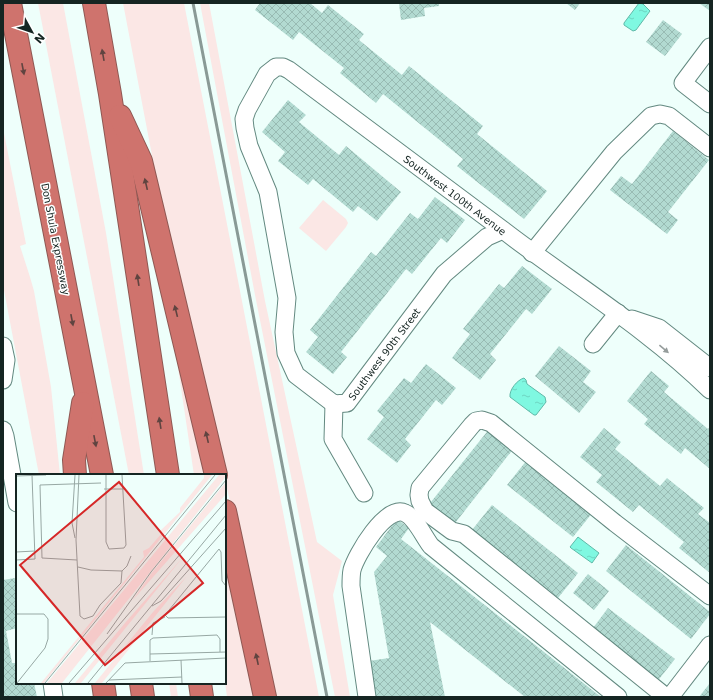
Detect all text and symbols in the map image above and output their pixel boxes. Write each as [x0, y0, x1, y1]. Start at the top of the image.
north arrow [12, 12, 52, 52]
text: N [31, 30, 47, 46]
one-way arrow [100, 49, 106, 61]
one-way arrow [20, 63, 26, 75]
street label: Southwest 100th Avenue [401, 153, 508, 238]
one-way arrow [143, 178, 149, 190]
street label: Don Shula Expressway [39, 182, 72, 296]
one-way arrow [135, 274, 141, 286]
one-way arrow [173, 305, 179, 317]
street label: Southwest 90th Street [346, 306, 423, 402]
one-way arrow [70, 314, 76, 326]
one-way arrow [658, 345, 669, 354]
one-way arrow [157, 417, 163, 429]
one-way arrow [204, 431, 210, 443]
one-way arrow [93, 434, 99, 447]
inset map [16, 474, 226, 684]
one-way arrow [254, 653, 260, 665]

